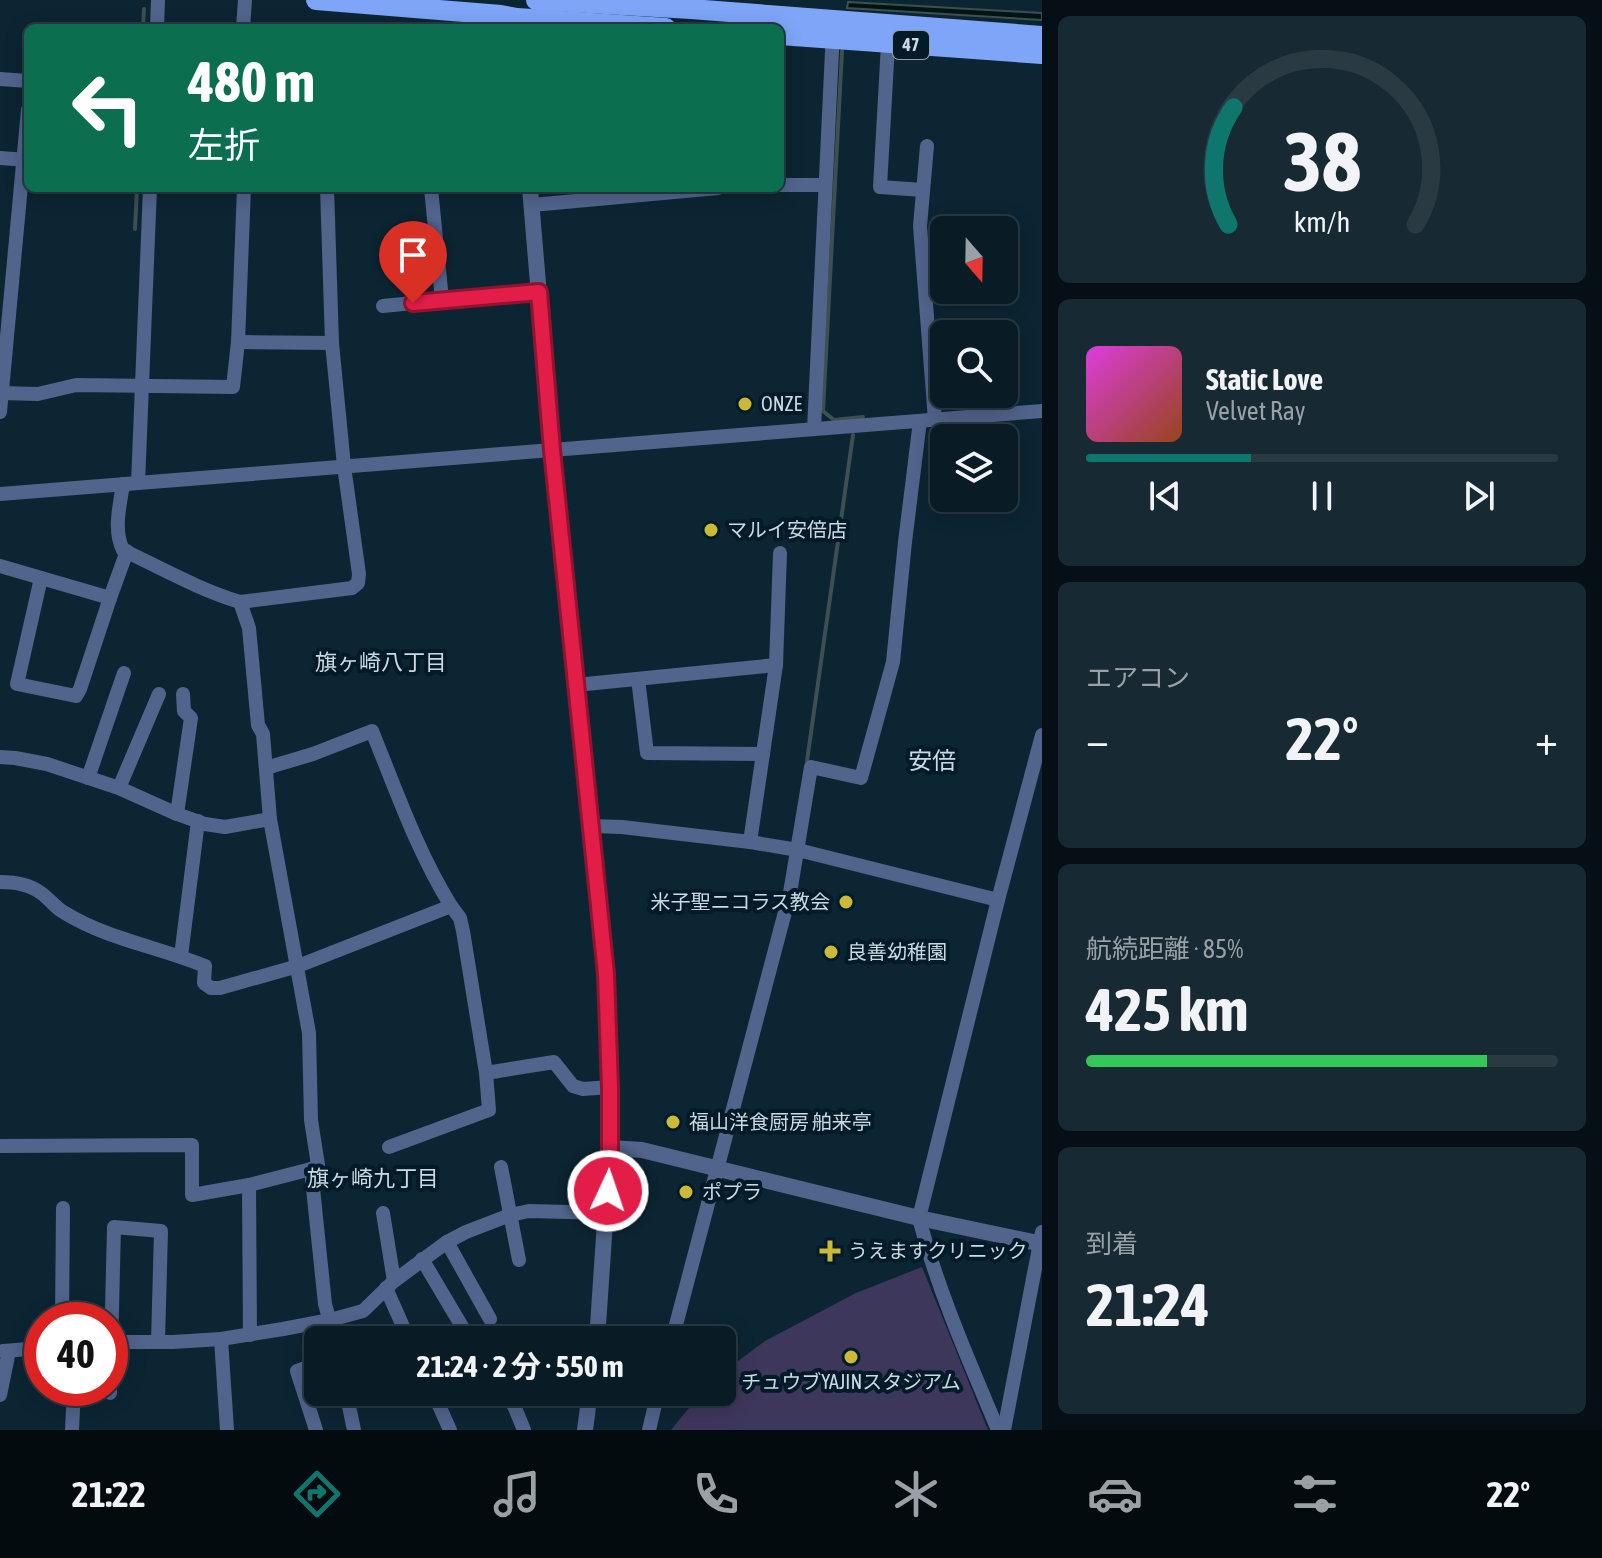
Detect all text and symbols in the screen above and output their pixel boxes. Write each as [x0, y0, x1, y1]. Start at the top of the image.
road number: 47 [893, 31, 929, 59]
text: 480 m [188, 50, 315, 114]
icon: left [56, 56, 160, 160]
text: 38 [1283, 113, 1361, 209]
text: 左折 [188, 124, 260, 166]
text: km/h [1294, 206, 1350, 239]
north arrow [930, 216, 1018, 304]
map controls [930, 216, 1018, 512]
pin [379, 221, 447, 303]
icon: arrive [391, 233, 435, 277]
button: search [930, 320, 1018, 408]
text: Static Love [1206, 362, 1323, 396]
place label: ONZE [761, 392, 802, 415]
marker: ONZE [736, 395, 754, 413]
text: Velvet Ray [1206, 396, 1306, 426]
button: layers [930, 424, 1018, 512]
icon: previous [1143, 474, 1187, 518]
icon: pause [1300, 474, 1344, 518]
icon: next [1457, 474, 1501, 518]
place label: マルイ安倍店 [727, 518, 847, 541]
marker: マルイ安倍店 [702, 521, 720, 539]
district label: 旗ヶ崎八丁目 [315, 649, 447, 675]
text: エアコン [1086, 663, 1190, 693]
text: 22° [1286, 704, 1358, 773]
text: − [1086, 714, 1109, 764]
text: + [1535, 714, 1558, 764]
district label: 安倍 [908, 747, 956, 774]
place label: 米子聖ニコラス教会 [650, 890, 830, 913]
marker: 米子聖ニコラス教会 [837, 893, 855, 911]
text: 航続距離 · 85% [1086, 934, 1243, 964]
place label: 良善幼稚園 [847, 940, 947, 963]
marker: 良善幼稚園 [822, 943, 840, 961]
text: 425 km [1086, 975, 1248, 1044]
place label: 福山洋食厨房 舶来亭 [689, 1110, 872, 1133]
marker: 福山洋食厨房 舶来亭 [664, 1113, 682, 1131]
position arrow [566, 1149, 650, 1233]
district label: 旗ヶ崎九丁目 [307, 1165, 439, 1191]
place label: ポプラ [702, 1180, 762, 1203]
marker: ポプラ [677, 1183, 695, 1201]
text: 到着 [1086, 1229, 1138, 1259]
place label: うえますクリニック [848, 1239, 1027, 1262]
marker: うえますクリニック [819, 1240, 841, 1262]
text: 21:24 [1086, 1270, 1209, 1339]
speed limit sign: 40 [24, 1302, 128, 1406]
marker: チュウブYAJINスタジアム [842, 1348, 860, 1366]
text: 21:24 · 2 分 · 550 m [416, 1349, 624, 1383]
place label: チュウブYAJINスタジアム [741, 1370, 961, 1393]
icon: directions [289, 1466, 345, 1522]
icon: music [489, 1466, 545, 1522]
icon: phone [688, 1466, 744, 1522]
icon: climate [888, 1466, 944, 1522]
icon: car [1087, 1466, 1143, 1522]
icon: filters [1287, 1466, 1343, 1522]
text: 21:22 [72, 1473, 146, 1515]
text: 22° [1486, 1473, 1530, 1515]

